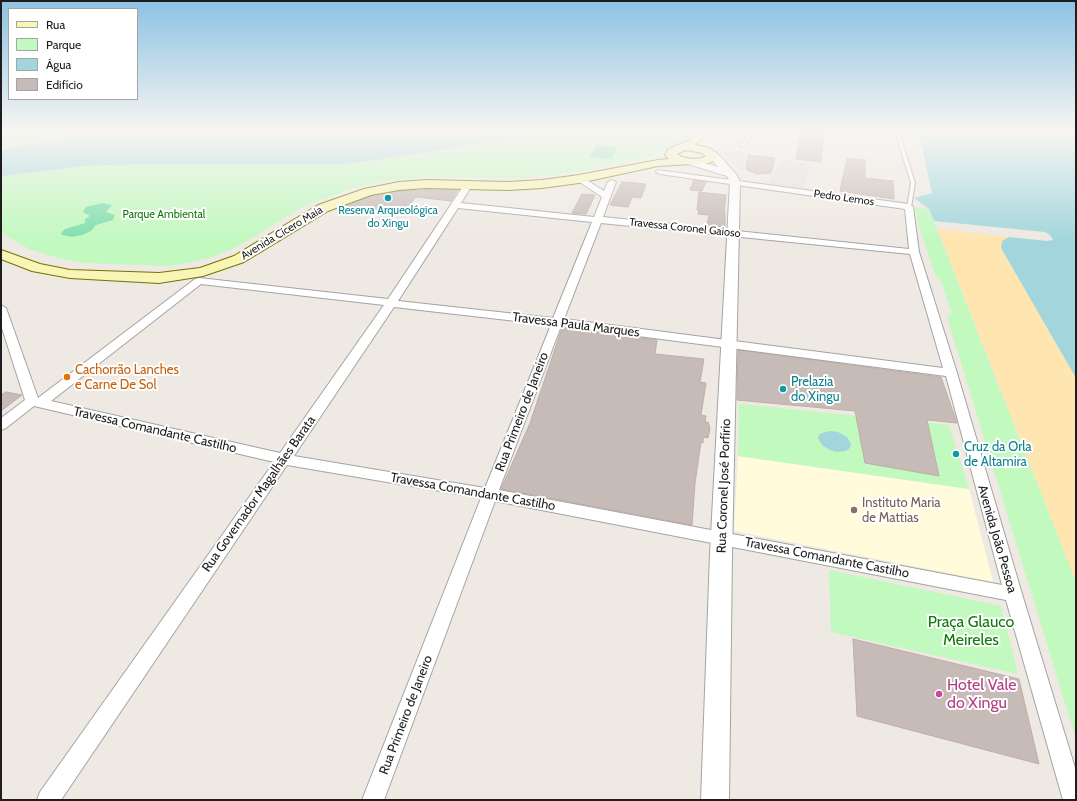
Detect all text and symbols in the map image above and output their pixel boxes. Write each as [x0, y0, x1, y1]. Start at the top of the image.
legend [8, 8, 138, 100]
text: Rua [46, 17, 65, 32]
text: Parque [46, 37, 81, 52]
text: Água [46, 57, 71, 72]
text: Edifício [46, 77, 83, 92]
street label: Pedro Lemos [813, 187, 875, 209]
marker: Reserva Arqueológica do Xingu [383, 193, 393, 203]
street label: Avenida Cícero Maia [239, 203, 325, 263]
place label: Reserva Arqueológica do Xingu [338, 204, 438, 230]
park label: Parque Ambiental [123, 208, 205, 222]
street label: Travessa Coronel Gaioso [629, 216, 741, 240]
street label: Travessa Paula Marques [512, 309, 640, 341]
street label: Rua Primeiro de Janeiro [492, 350, 552, 474]
place label: Cachorrão Lanches e Carne De Sol [75, 362, 179, 393]
marker: Cachorrão Lanches e Carne De Sol [62, 372, 72, 382]
place label: Prelazia do Xingu [791, 374, 840, 405]
marker: Prelazia do Xingu [778, 384, 788, 394]
street label: Travessa Comandante Castilho [72, 404, 238, 456]
street label: Rua Governador Magalhães Barata [199, 413, 319, 575]
street label: Rua Coronel José Porfírio [714, 419, 734, 553]
place label: Cruz da Orla de Altamira [964, 439, 1032, 470]
marker: Cruz da Orla de Altamira [951, 449, 961, 459]
street label: Travessa Comandante Castilho [389, 470, 557, 514]
street label: Avenida João Pessoa [974, 483, 1020, 595]
place label: Instituto Maria de Mattias [862, 495, 940, 526]
marker: Instituto Maria de Mattias [849, 505, 859, 515]
street label: Travessa Comandante Castilho [743, 534, 911, 582]
park label: Praça Glauco Meireles [928, 612, 1014, 650]
street label: Rua Primeiro de Janeiro [376, 653, 436, 777]
place label: Hotel Vale do Xingu [947, 675, 1016, 713]
marker: Hotel Vale do Xingu [934, 689, 944, 699]

